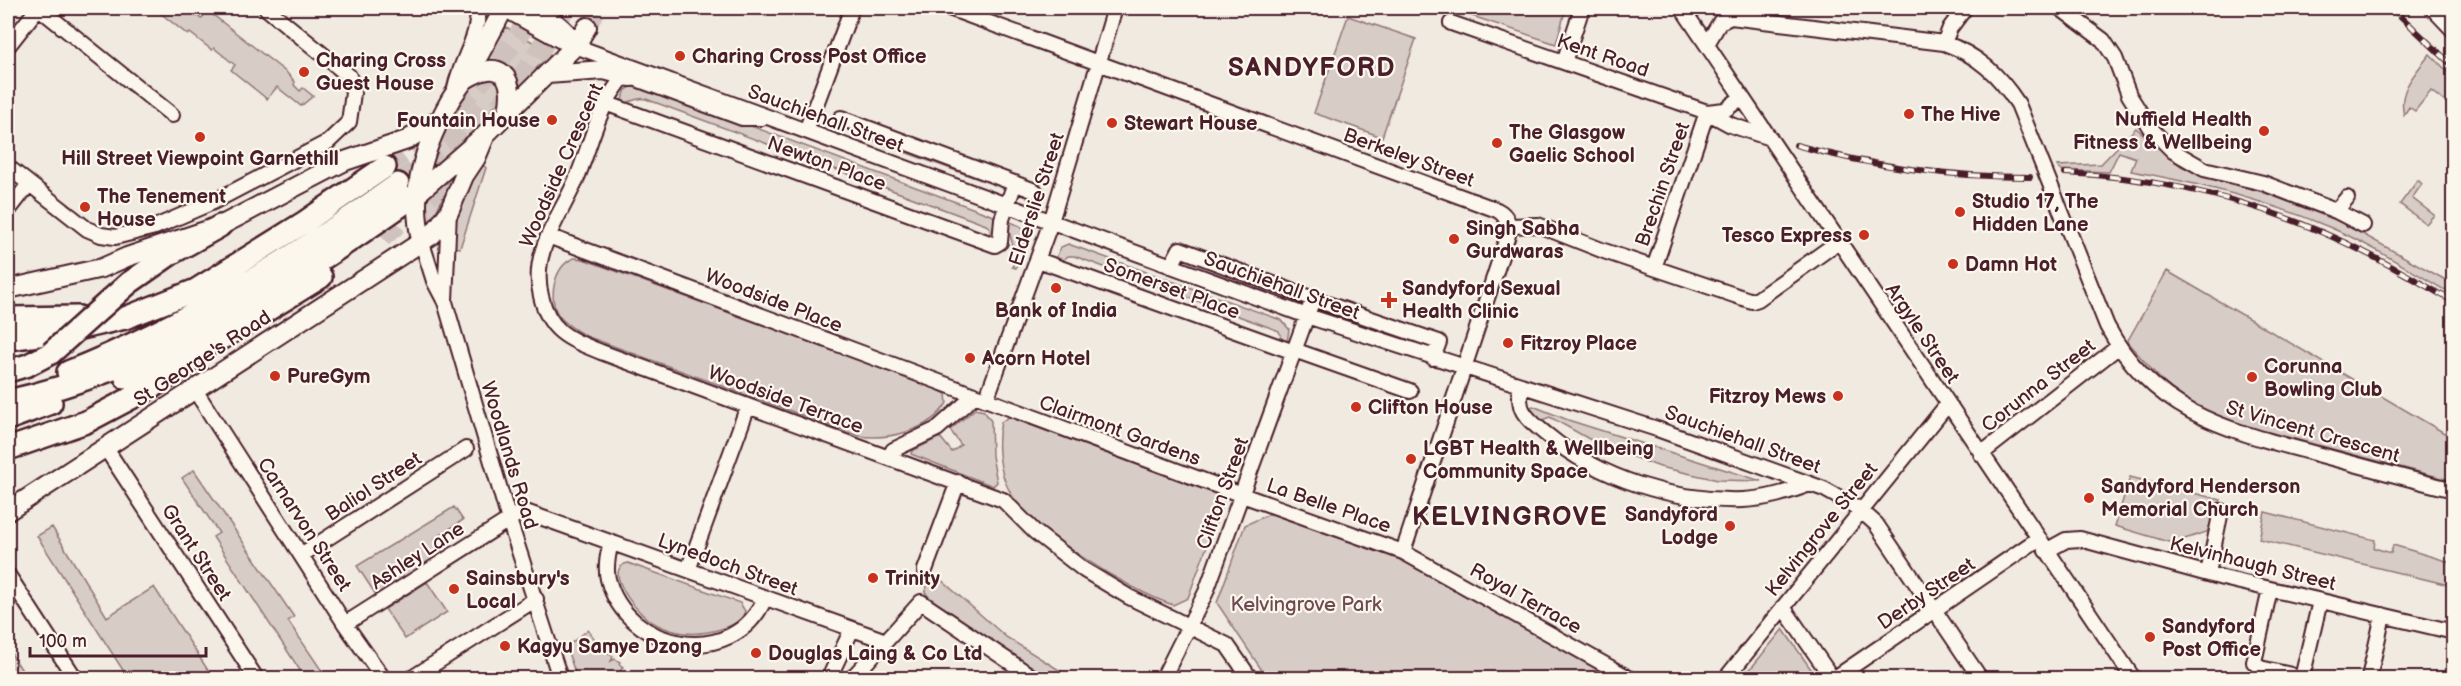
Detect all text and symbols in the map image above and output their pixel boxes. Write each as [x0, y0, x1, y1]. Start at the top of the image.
street label: Kent Road [1554, 29, 1652, 83]
place label: Charing Cross Post Office [692, 45, 927, 69]
place label: Charing Cross Guest House [316, 49, 446, 96]
marker: Charing Cross Post Office [673, 49, 687, 63]
district label: SANDYFORD [1228, 53, 1396, 84]
marker: Charing Cross Guest House [297, 65, 311, 79]
street label: Woodside Crescent [515, 80, 609, 251]
street label: Sauchiehall Street [744, 80, 907, 158]
place label: The Hive [1921, 103, 2001, 127]
marker: The Hive [1902, 107, 1916, 121]
place label: Nuffield Health Fitness & Wellbeing [2073, 108, 2252, 155]
place label: Fountain House [397, 109, 540, 133]
place label: Stewart House [1124, 112, 1258, 136]
marker: Fountain House [545, 113, 559, 127]
marker: Stewart House [1105, 116, 1119, 130]
street label: Brechin Street [1630, 119, 1695, 250]
place label: The Glasgow Gaelic School [1509, 121, 1635, 168]
street label: Berkeley Street [1340, 123, 1477, 193]
marker: Nuffield Health Fitness & Wellbeing [2257, 124, 2271, 138]
marker: Hill Street Viewpoint Garnethill [193, 130, 207, 144]
street label: Elderslie Street [1004, 130, 1070, 269]
street label: Newton Place [764, 131, 889, 197]
marker: The Glasgow Gaelic School [1490, 136, 1504, 150]
place label: Hill Street Viewpoint Garnethill [61, 147, 339, 171]
place label: The Tenement House [97, 185, 226, 232]
place label: Studio 17, The Hidden Lane [1972, 190, 2099, 237]
marker: The Tenement House [78, 200, 92, 214]
marker: Studio 17, The Hidden Lane [1953, 205, 1967, 219]
place label: Singh Sabha Gurdwaras [1466, 217, 1580, 264]
place label: Tesco Express [1722, 224, 1852, 248]
marker: Tesco Express [1857, 228, 1871, 242]
marker: Singh Sabha Gurdwaras [1447, 232, 1461, 246]
street label: Sauchiehall Street [1200, 247, 1363, 325]
street label: Somerset Place [1100, 253, 1243, 325]
place label: Damn Hot [1965, 253, 2057, 277]
marker: Damn Hot [1946, 257, 1960, 271]
street label: Woodside Place [702, 264, 846, 338]
place label: Sandyford Sexual Health Clinic [1402, 277, 1560, 324]
street label: Argyle Street [1880, 279, 1964, 388]
marker: Bank of India [1049, 281, 1063, 295]
marker: Sandyford Sexual Health Clinic [1380, 291, 1398, 309]
place label: Bank of India [995, 299, 1117, 323]
street label: St George's Road [129, 305, 276, 412]
place label: Fitzroy Place [1520, 332, 1637, 356]
street label: Corunna Street [1977, 334, 2100, 438]
marker: Fitzroy Place [1501, 336, 1515, 350]
place label: Acorn Hotel [981, 347, 1090, 371]
marker: Acorn Hotel [963, 351, 977, 365]
place label: Corunna Bowling Club [2264, 355, 2383, 402]
street label: Woodside Terrace [705, 361, 867, 439]
place label: PureGym [287, 365, 371, 389]
marker: PureGym [268, 369, 282, 383]
marker: Corunna Bowling Club [2245, 370, 2259, 384]
street label: Woodlands Road [475, 378, 543, 532]
place label: Fitzroy Mews [1709, 385, 1826, 409]
marker: Fitzroy Mews [1831, 389, 1845, 403]
street label: Clairmont Gardens [1036, 391, 1204, 471]
place label: Clifton House [1368, 396, 1493, 420]
street label: St Vincent Crescent [2223, 396, 2402, 468]
marker: Clifton House [1349, 400, 1363, 414]
street label: Sauchiehall Street [1661, 401, 1824, 479]
street label: Clifton Street [1192, 434, 1254, 553]
place label: LGBT Health & Wellbeing Community Space [1423, 437, 1654, 484]
street label: Baliol Street [321, 447, 426, 527]
marker: LGBT Health & Wellbeing Community Space [1404, 452, 1418, 466]
street label: Carnarvon Street [252, 453, 356, 596]
street label: Kelvingrove Street [1760, 458, 1883, 601]
street label: La Belle Place [1263, 473, 1394, 538]
place label: Sandyford Henderson Memorial Church [2101, 475, 2301, 522]
marker: Sandyford Henderson Memorial Church [2082, 491, 2096, 505]
street label: Grant Street [156, 500, 236, 605]
district label: KELVINGROVE [1412, 502, 1608, 533]
place label: Sandyford Lodge [1625, 503, 1718, 550]
street label: Ashley Lane [366, 517, 469, 595]
marker: Sandyford Lodge [1723, 519, 1737, 533]
street label: Lynedoch Street [654, 528, 801, 601]
street label: Kelvinhaugh Street [2167, 532, 2338, 596]
street label: Derby Street [1873, 553, 1980, 635]
street label: Royal Terrace [1465, 558, 1586, 640]
place label: Sainsbury's Local [466, 567, 570, 614]
place label: Trinity [885, 567, 941, 591]
marker: Trinity [866, 571, 880, 585]
marker: Sainsbury's Local [447, 582, 461, 596]
park label: Kelvingrove Park [1231, 593, 1382, 617]
place label: Sandyford Post Office [2162, 615, 2261, 662]
scale bar [30, 620, 206, 658]
marker: Sandyford Post Office [2143, 630, 2157, 644]
text: 100 m [39, 631, 87, 652]
place label: Kagyu Samye Dzong [517, 635, 702, 659]
marker: Kagyu Samye Dzong [498, 639, 512, 653]
place label: Douglas Laing & Co Ltd [768, 642, 982, 666]
marker: Douglas Laing & Co Ltd [749, 646, 763, 660]

